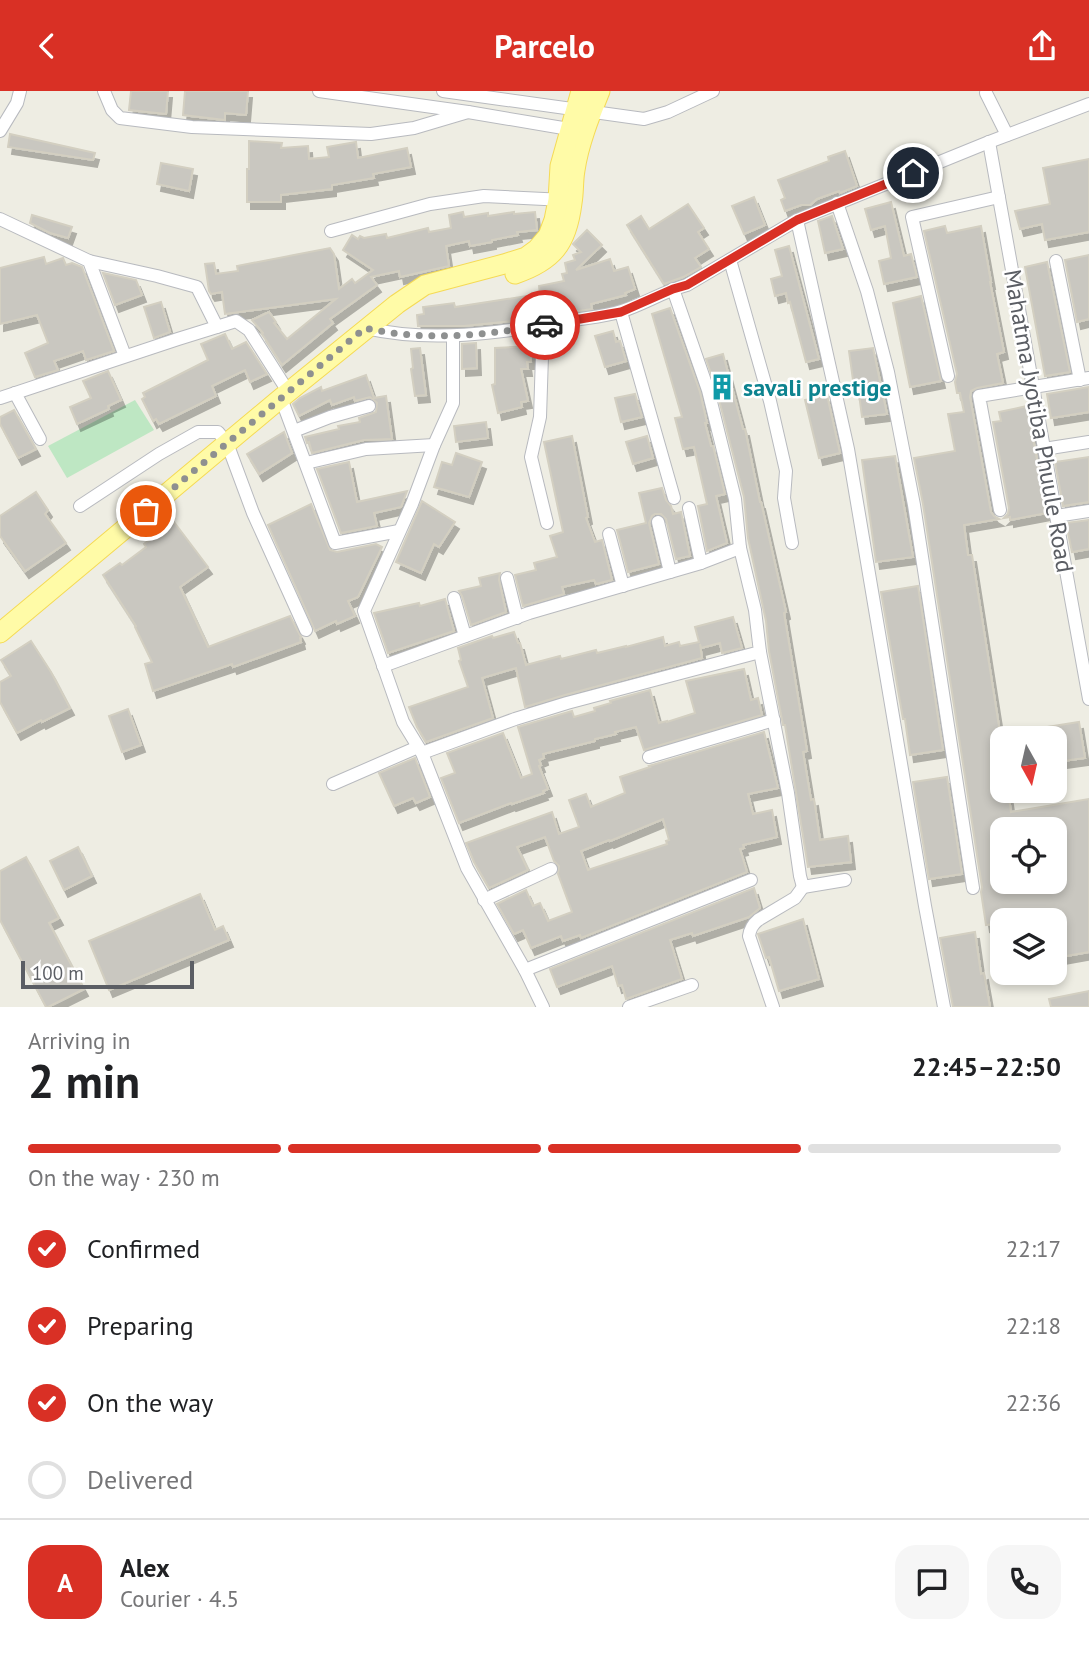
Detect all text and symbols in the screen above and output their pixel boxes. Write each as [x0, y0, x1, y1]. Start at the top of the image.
text: Parcelo [494, 25, 595, 67]
icon: back [28, 27, 66, 65]
icon: share [1023, 27, 1061, 65]
pin [883, 143, 943, 203]
icon: home [894, 154, 932, 192]
street label: Mahatma Jyotiba Phuule Road [997, 267, 1081, 575]
courier [510, 290, 580, 360]
icon: car [526, 306, 564, 344]
building icon: savali prestige [707, 372, 737, 402]
place label: savali prestige [743, 372, 892, 403]
pin [116, 481, 176, 541]
icon: bag [127, 492, 165, 530]
north arrow [990, 726, 1068, 803]
map controls [990, 726, 1067, 985]
button: locate [990, 817, 1067, 894]
button: layers [990, 908, 1067, 985]
scale bar [21, 958, 194, 990]
text: 100 m [32, 961, 84, 985]
text: Arriving in [28, 1026, 130, 1055]
text: 22:45–22:50 [912, 1050, 1061, 1083]
text: 2 min [28, 1051, 140, 1111]
text: On the way · 230 m [28, 1163, 220, 1192]
icon: check [28, 1230, 66, 1268]
text: Confirmed [87, 1232, 200, 1265]
text: 22:17 [1006, 1234, 1061, 1263]
icon: check [28, 1307, 66, 1345]
text: Preparing [87, 1309, 194, 1342]
text: 22:18 [1006, 1311, 1061, 1340]
icon: check [28, 1384, 66, 1422]
text: On the way [87, 1386, 213, 1419]
text: 22:36 [1006, 1388, 1061, 1417]
text: Delivered [87, 1463, 193, 1496]
button: chat [895, 1545, 969, 1619]
button: phone [987, 1545, 1061, 1619]
text: Alex [120, 1551, 170, 1584]
text: A [57, 1566, 73, 1599]
text: Courier · 4.5 [120, 1584, 239, 1613]

